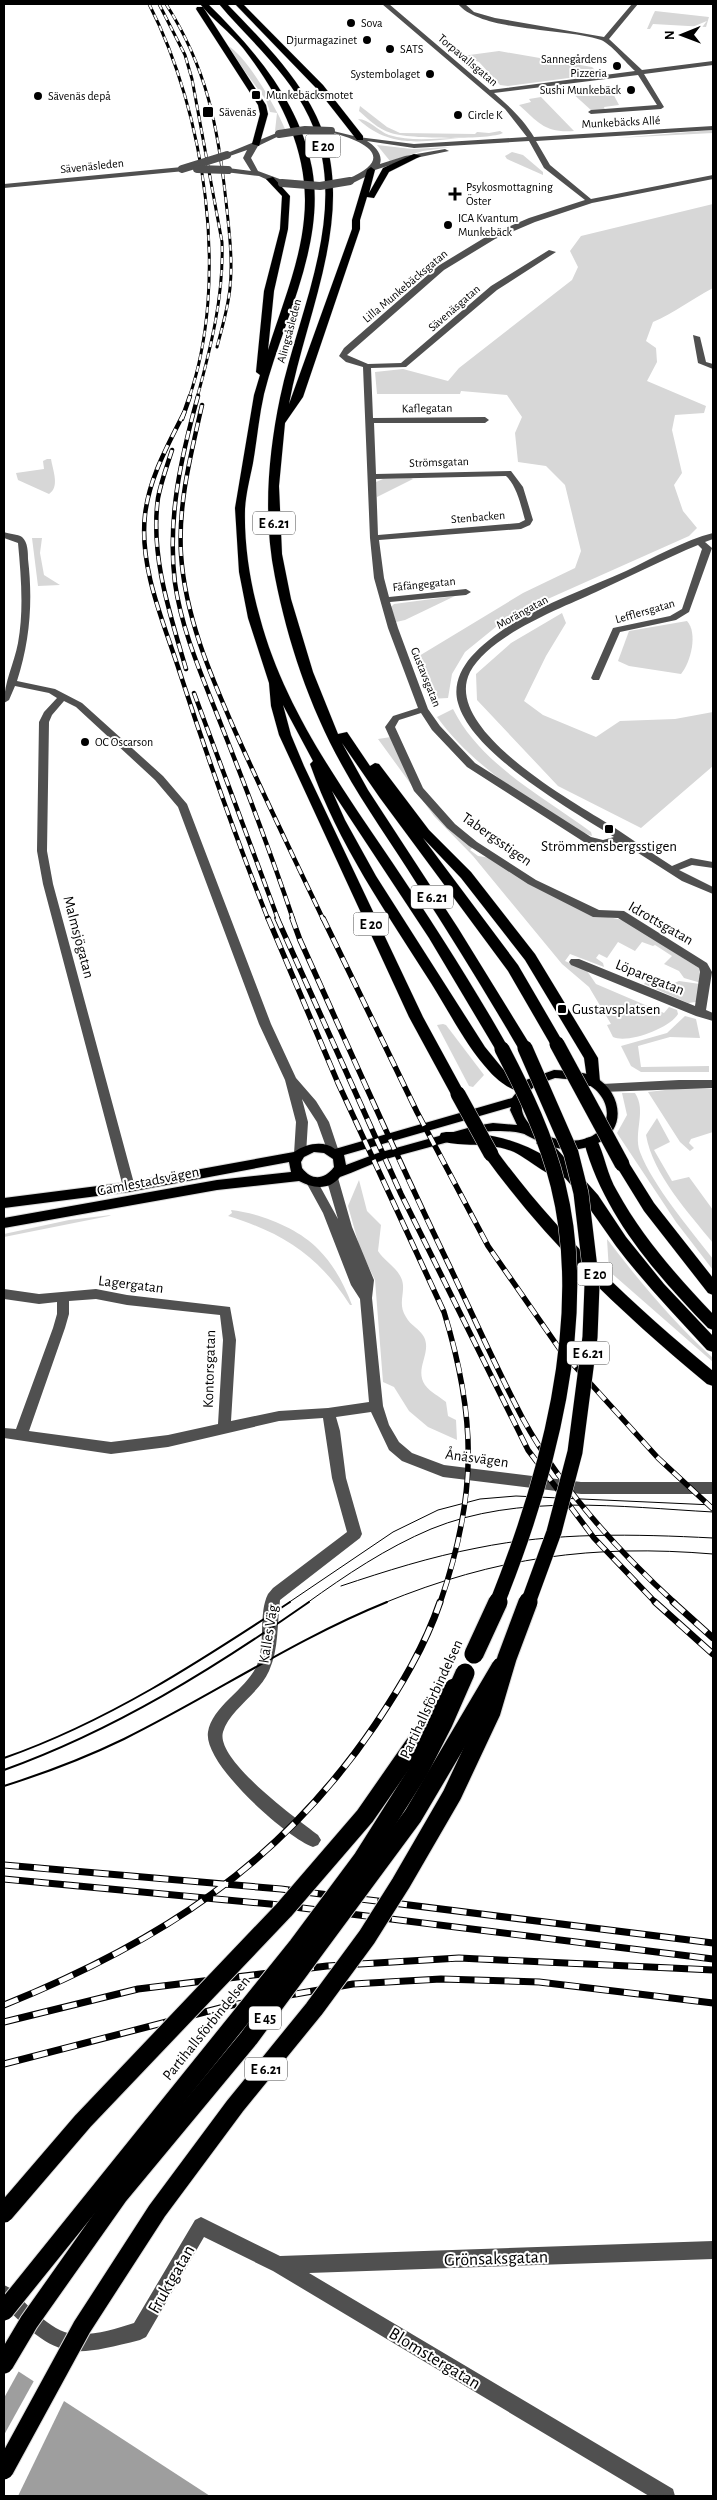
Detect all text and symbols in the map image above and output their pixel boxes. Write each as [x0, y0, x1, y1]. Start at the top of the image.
north arrow [657, 10, 707, 60]
marker: Sova [345, 17, 357, 29]
place label: Sova [361, 17, 383, 29]
text: N [663, 30, 677, 40]
street label: Torpavallsgatan [436, 32, 500, 88]
place label: Djurmagazinet [286, 34, 357, 47]
marker: Djurmagazinet [361, 34, 373, 46]
marker: SATS [384, 43, 396, 55]
place label: SATS [400, 43, 424, 55]
place label: Sannegårdens Pizzeria [541, 53, 607, 79]
marker: Sannegårdens Pizzeria [611, 60, 623, 72]
place label: Systembolaget [350, 68, 420, 81]
marker: Systembolaget [424, 68, 436, 80]
place label: Sushi Munkebäck [540, 84, 622, 96]
marker: Sushi Munkebäck [625, 84, 637, 96]
marker: Munkebäcksmotet [250, 89, 262, 101]
place label: Munkebäcksmotet [266, 89, 353, 101]
marker: Sävenäs depå [32, 90, 44, 102]
place label: Sävenäs depå [48, 90, 111, 102]
marker: Sävenäs [201, 105, 215, 119]
place label: Sävenäs [219, 106, 256, 118]
marker: Circle K [452, 109, 464, 121]
place label: Circle K [468, 109, 503, 121]
street label: Munkebäcks Allé [581, 114, 661, 130]
road number: E 20 [306, 134, 340, 158]
street label: Sävenäsleden [60, 157, 124, 175]
place label: Psykosmottagning Öster [466, 181, 553, 207]
marker: Psykosmottagning Öster [448, 187, 462, 201]
place label: ICA Kvantum Munkebäck [458, 212, 518, 238]
marker: ICA Kvantum Munkebäck [442, 219, 454, 231]
street label: Lilla Munkebäcksgatan [360, 247, 450, 325]
street label: Sävenäsgatan [426, 282, 482, 334]
street label: Alingsåsleden [275, 298, 303, 364]
street label: Kaflegatan [402, 402, 452, 414]
street label: Strömsgatan [409, 455, 469, 469]
street label: Stenbacken [450, 509, 506, 525]
road number: E 6.21 [253, 512, 295, 534]
street label: Fåfängegatan [392, 575, 456, 593]
street label: Morängatan [494, 593, 550, 631]
street label: Lefflersgatan [614, 597, 676, 625]
street label: Gustavsgatan [409, 646, 443, 708]
marker: OC Oscarson [79, 736, 91, 748]
place label: OC Oscarson [95, 736, 153, 748]
street label: Tabergsstigen [459, 810, 534, 869]
marker: Strömmensbergsstigen [603, 823, 615, 835]
place label: Strömmensbergsstigen [541, 839, 677, 854]
road number: E 6.21 [411, 886, 453, 909]
street label: Malmsjögatan [60, 894, 97, 980]
street label: Idrottsgatan [626, 899, 696, 948]
road number: E 20 [354, 912, 388, 936]
street label: Löparegatan [613, 957, 686, 998]
place label: Gustavsplatsen [572, 1002, 661, 1017]
marker: Gustavsplatsen [556, 1003, 568, 1015]
street label: Gamlestadsvägen [96, 1164, 200, 1199]
road number: E 20 [578, 1262, 612, 1286]
street label: Lagergatan [97, 1273, 164, 1296]
street label: Kontorsgatan [201, 1330, 218, 1408]
road number: E 6.21 [567, 1342, 609, 1365]
street label: Ånäsvägen [444, 1446, 510, 1470]
street label: Kalles Väg [256, 1603, 281, 1665]
street label: Partihallsförbindelsen [397, 1638, 466, 1761]
street label: Partihallsförbindelsen [160, 1973, 253, 2083]
road number: E 45 [249, 2006, 281, 2030]
road number: E 6.21 [245, 2058, 287, 2080]
street label: Fruktgatan [145, 2242, 199, 2317]
street label: Grönsaksgatan [444, 2248, 548, 2270]
street label: Blomstergatan [386, 2325, 483, 2393]

